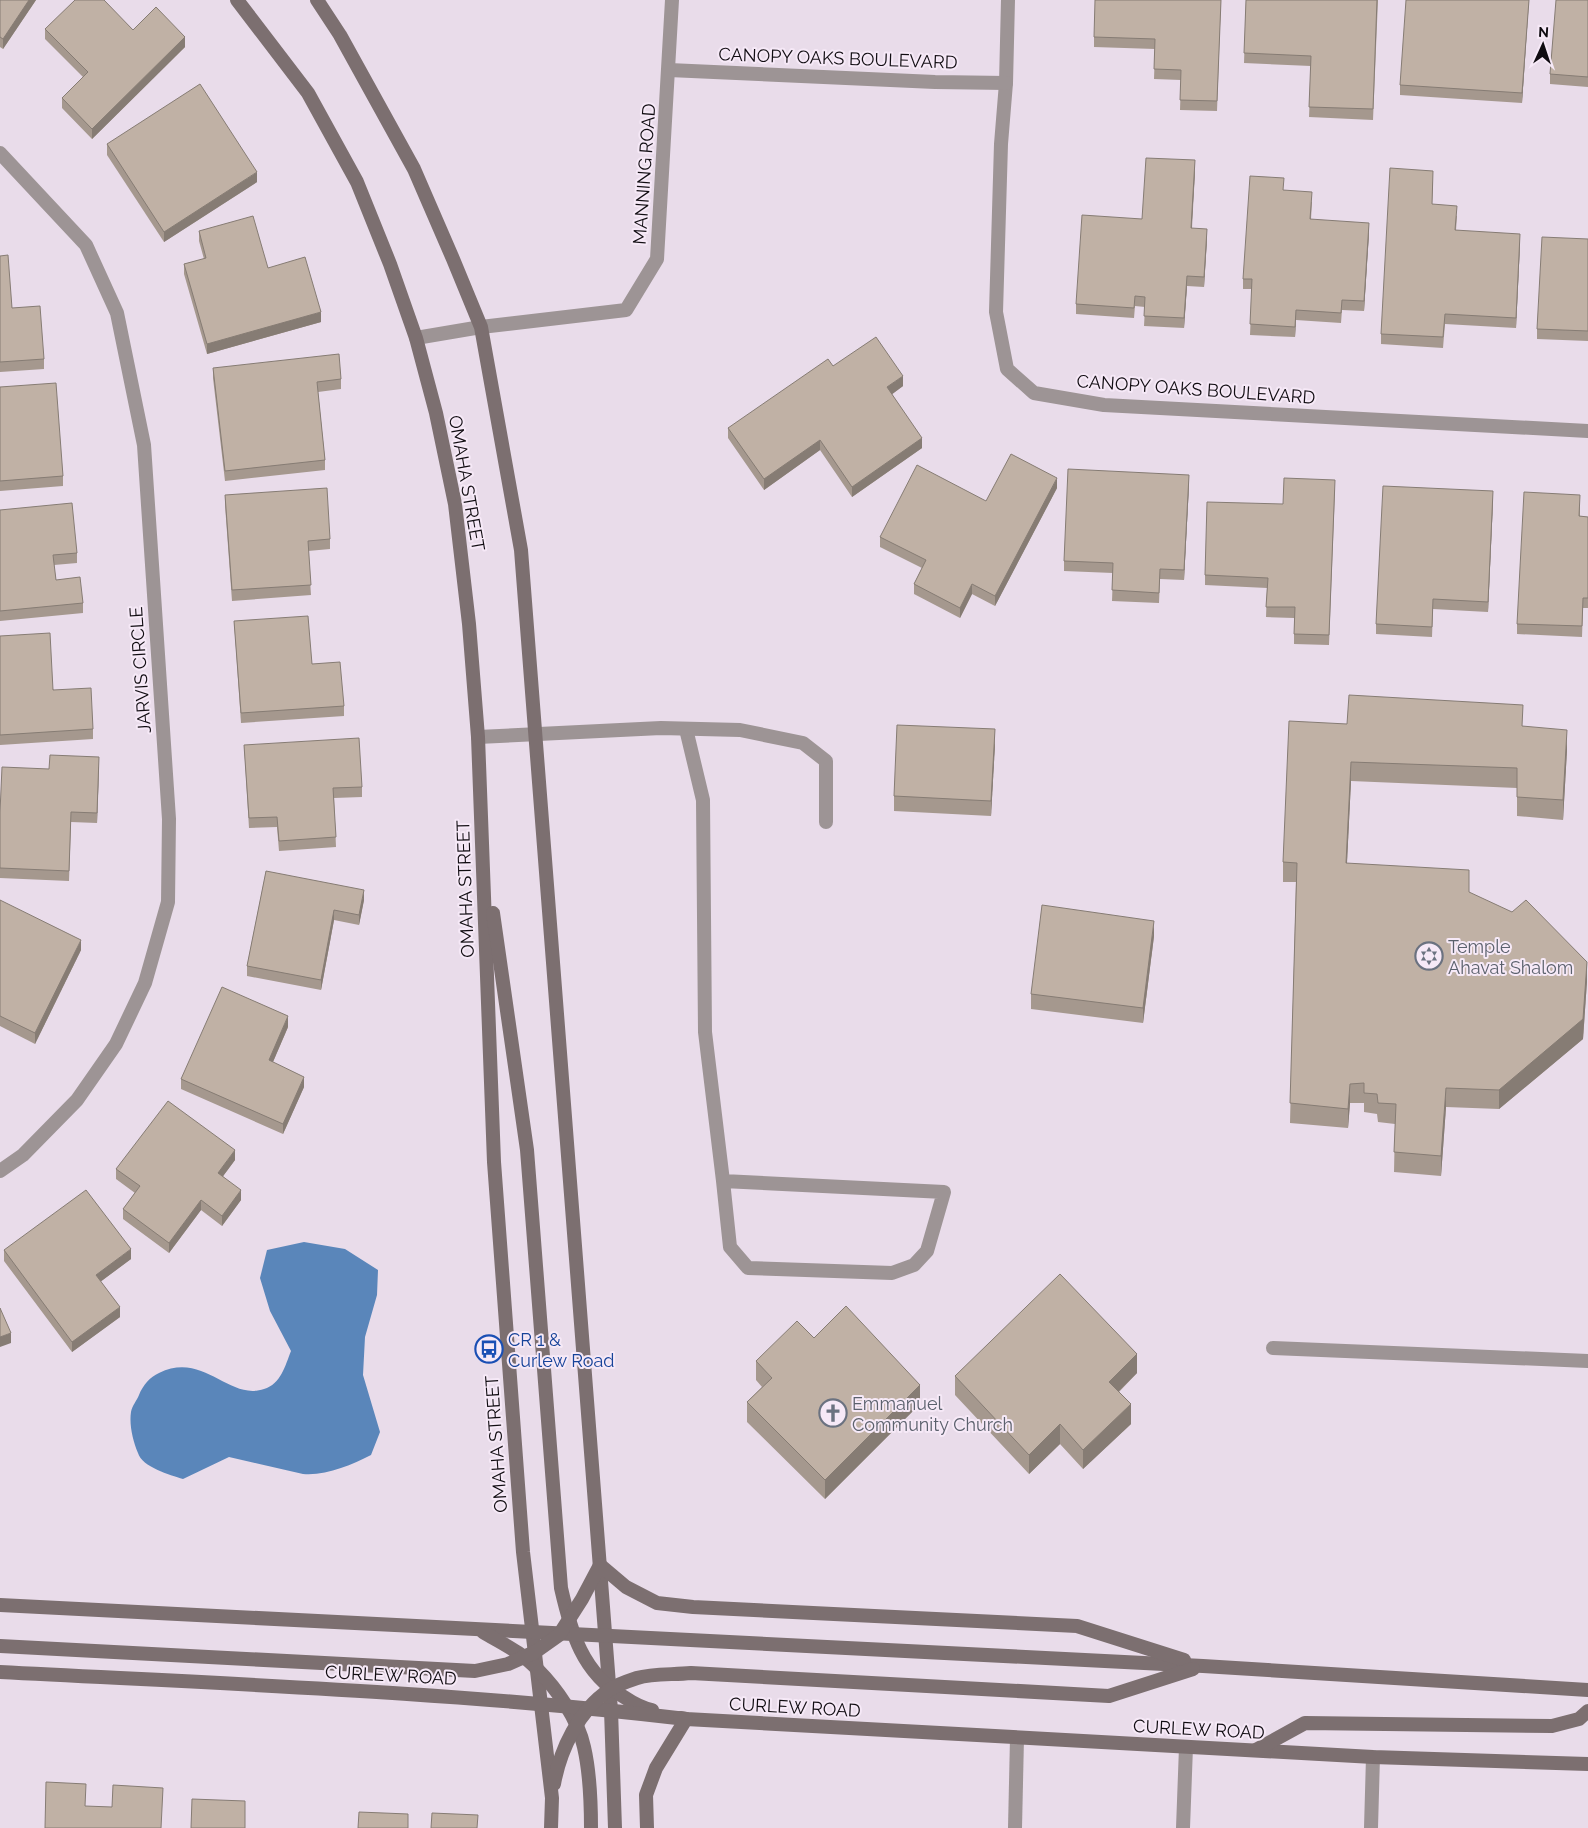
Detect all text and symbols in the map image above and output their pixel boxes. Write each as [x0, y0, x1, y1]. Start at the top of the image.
north arrow [1518, 20, 1568, 70]
text: N [1538, 24, 1549, 40]
street label: CANOPY OAKS BOULEVARD [718, 43, 958, 73]
street label: MANNING ROAD [629, 103, 659, 245]
street label: CANOPY OAKS BOULEVARD [1076, 370, 1316, 408]
street label: OMAHA STREET [445, 413, 489, 553]
street label: JARVIS CIRCLE [125, 606, 155, 734]
street label: OMAHA STREET [452, 820, 478, 958]
place label: Temple Ahavat Shalom [1448, 936, 1573, 978]
synagogue icon: Temple Ahavat Shalom [1414, 941, 1444, 971]
place label: CR 1 & Curlew Road [508, 1329, 614, 1371]
bus stop icon: CR 1 & Curlew Road [474, 1334, 504, 1364]
street label: OMAHA STREET [481, 1375, 511, 1513]
place label: Emmanuel Community Church [852, 1393, 1013, 1435]
church icon: Emmanuel Community Church [818, 1398, 848, 1428]
street label: CURLEW ROAD [325, 1661, 457, 1689]
street label: CURLEW ROAD [729, 1693, 861, 1721]
street label: CURLEW ROAD [1133, 1715, 1265, 1743]

